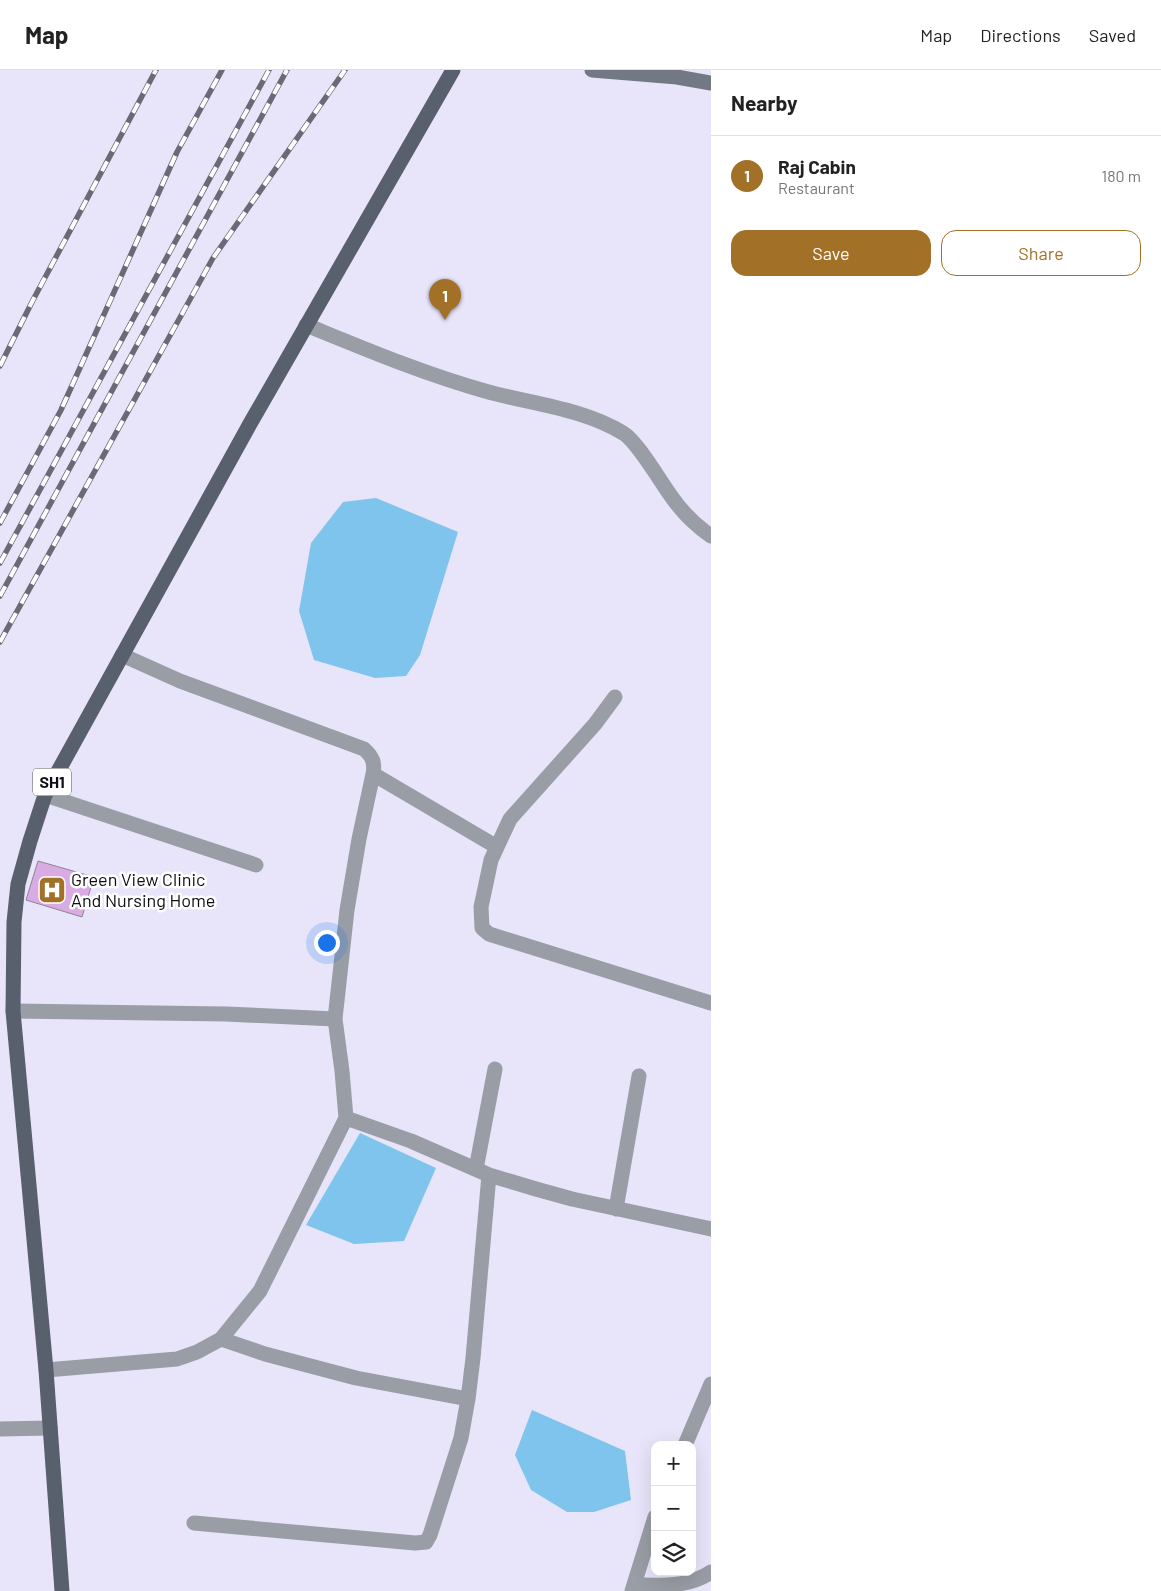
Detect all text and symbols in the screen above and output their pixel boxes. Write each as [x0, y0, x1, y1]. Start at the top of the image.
text: Map [25, 20, 68, 49]
text: Map [920, 24, 952, 46]
text: Directions [980, 24, 1061, 46]
text: Saved [1089, 24, 1136, 46]
text: Nearby [731, 90, 797, 115]
text: Raj Cabin [778, 155, 856, 178]
text: 1 [744, 166, 750, 185]
text: 180 m [1102, 166, 1141, 185]
text: Restaurant [778, 178, 855, 197]
button: Save [731, 230, 931, 276]
button: Share [941, 230, 1141, 276]
pin: 1 [429, 279, 461, 320]
road number: SH1 [33, 769, 71, 796]
place label: Green View Clinic And Nursing Home [71, 868, 215, 911]
hospital icon: Green View Clinic And Nursing Home [37, 875, 67, 905]
your location [314, 930, 340, 956]
map controls [651, 1441, 696, 1576]
button: + [651, 1441, 696, 1486]
button: − [651, 1486, 696, 1531]
button: layers [651, 1531, 696, 1576]

